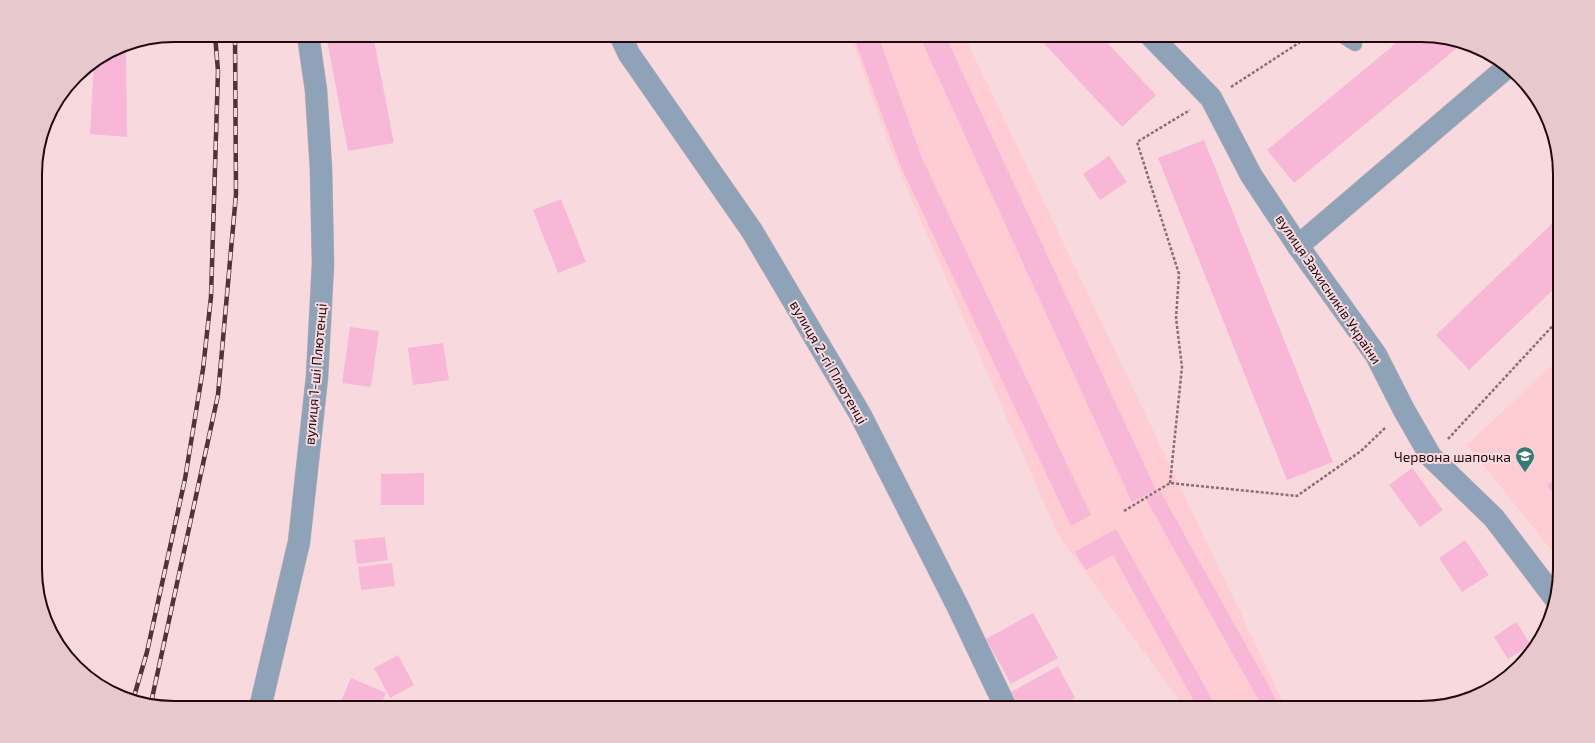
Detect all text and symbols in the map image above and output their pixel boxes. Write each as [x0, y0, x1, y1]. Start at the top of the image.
street label: вулиця Захисників України [1273, 211, 1385, 367]
street label: вулиця 2-гі Плютенці [787, 297, 871, 427]
street label: вулиця 1-ші Плютенці [300, 302, 330, 446]
school or university icon: Червона шапочка [1514, 445, 1536, 473]
place label: Червона шапочка [1394, 448, 1511, 465]

